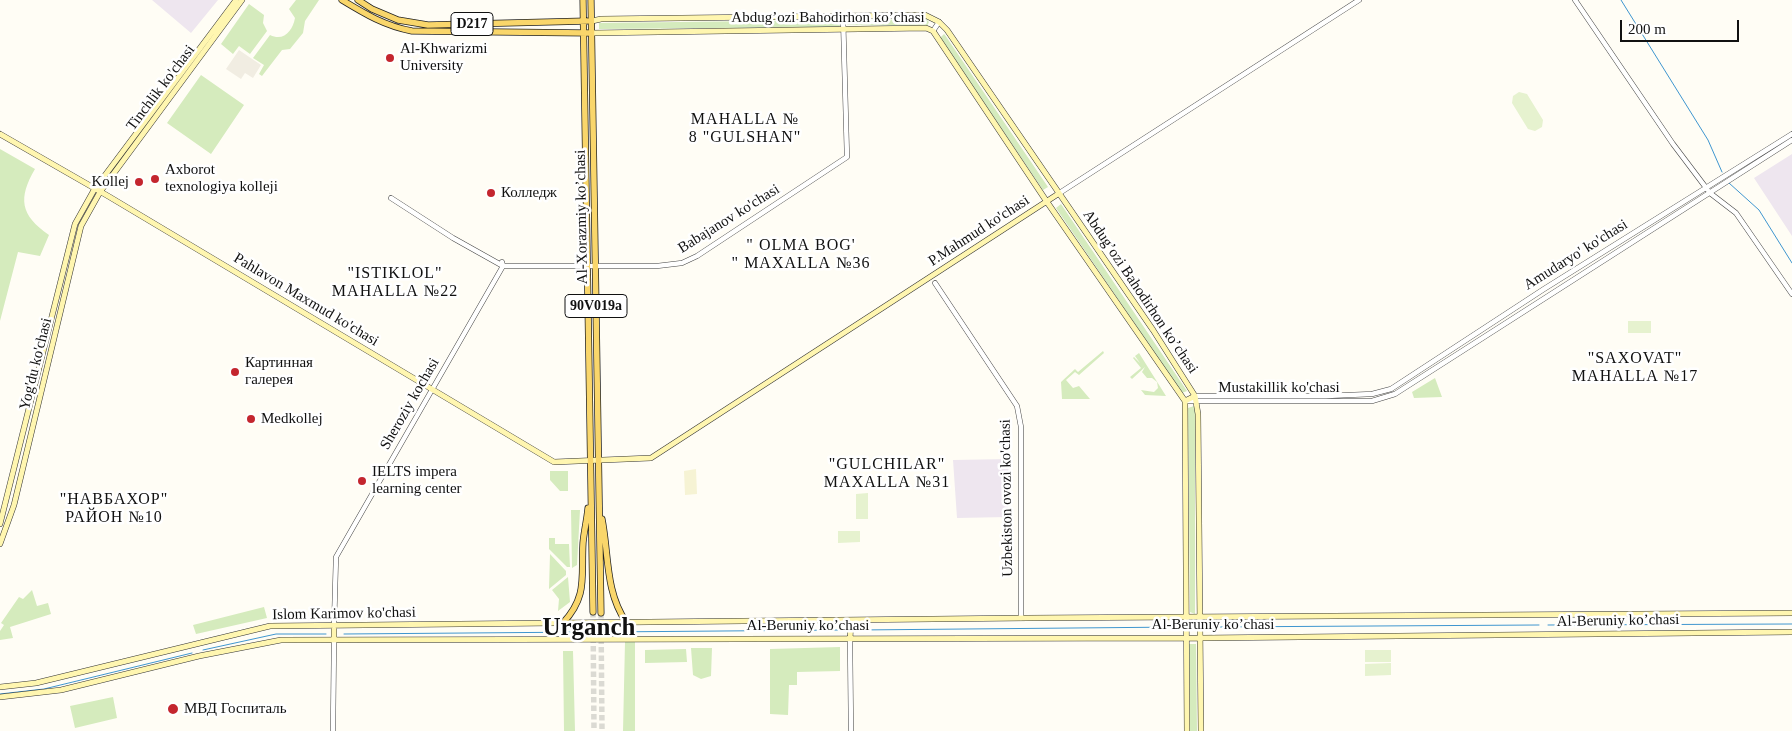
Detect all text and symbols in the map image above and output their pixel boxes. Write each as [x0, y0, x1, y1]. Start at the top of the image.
street label: Abdug’ozi Bahodirhon ko’chasi [731, 9, 925, 27]
scale bar [1622, 10, 1741, 42]
road number: D217 [451, 12, 493, 36]
text: 200 m [1628, 21, 1666, 37]
place label: Al-Khwarizmi University [400, 40, 487, 75]
street label: Tinchlik ko'chasi [123, 42, 199, 134]
marker: Al-Khwarizmi University [384, 52, 396, 64]
district label: MAHALLA № 8 "GULSHAN" [687, 110, 803, 148]
street label: Al-Xorazmiy ko’chasi [572, 150, 592, 284]
place label: Axborot texnologiya kolleji [165, 161, 278, 196]
place label: Kollej [92, 173, 129, 191]
marker: Axborot texnologiya kolleji [149, 173, 161, 185]
marker: Kollej [133, 176, 145, 188]
street label: Babajanov ko'chasi [675, 181, 783, 257]
place label: Колледж [501, 184, 557, 202]
marker: Колледж [485, 187, 497, 199]
street label: P.Mahmud ko'chasi [925, 192, 1033, 270]
street label: Abdug’ozi Bahodirhon ko’chasi [1078, 207, 1202, 377]
street label: Amudaryo' ko'chasi [1521, 216, 1631, 294]
district label: " OLMA BOG' " MAXALLA №36 [730, 236, 872, 274]
street label: Pahlavon Maxmud ko'chasi [230, 250, 382, 350]
district label: "ISTIKLOL" MAHALLA №22 [330, 264, 460, 302]
road number: 90V019a [565, 294, 627, 318]
street label: Yog'du ko'chasi [16, 316, 56, 412]
district label: "SAXOVAT" MAHALLA №17 [1570, 349, 1700, 387]
place label: Картинная галерея [245, 354, 313, 389]
street label: Sheroziy kochasi [376, 355, 444, 453]
marker: Картинная галерея [229, 366, 241, 378]
street label: Mustakillik ko'chasi [1218, 379, 1340, 397]
place label: Medkollej [261, 410, 323, 428]
marker: Medkollej [245, 413, 257, 425]
street label: Uzbekiston ovozi ko'chasi [997, 419, 1017, 577]
district label: "GULCHILAR" MAXALLA №31 [822, 455, 952, 493]
place label: IELTS impera learning center [372, 463, 462, 498]
marker: IELTS impera learning center [356, 475, 368, 487]
district label: "НАВБАХОР" РАЙОН №10 [58, 490, 170, 528]
street label: Islom Karimov ko'chasi [272, 604, 416, 624]
street label: Al-Beruniy ko’chasi [1556, 611, 1680, 631]
district label: Urganch [542, 614, 636, 644]
street label: Al-Beruniy ko’chasi [1152, 616, 1274, 634]
street label: Al-Beruniy ko’chasi [747, 617, 869, 635]
place label: МВД Госпиталь [184, 700, 287, 718]
marker: МВД Госпиталь [166, 702, 180, 716]

